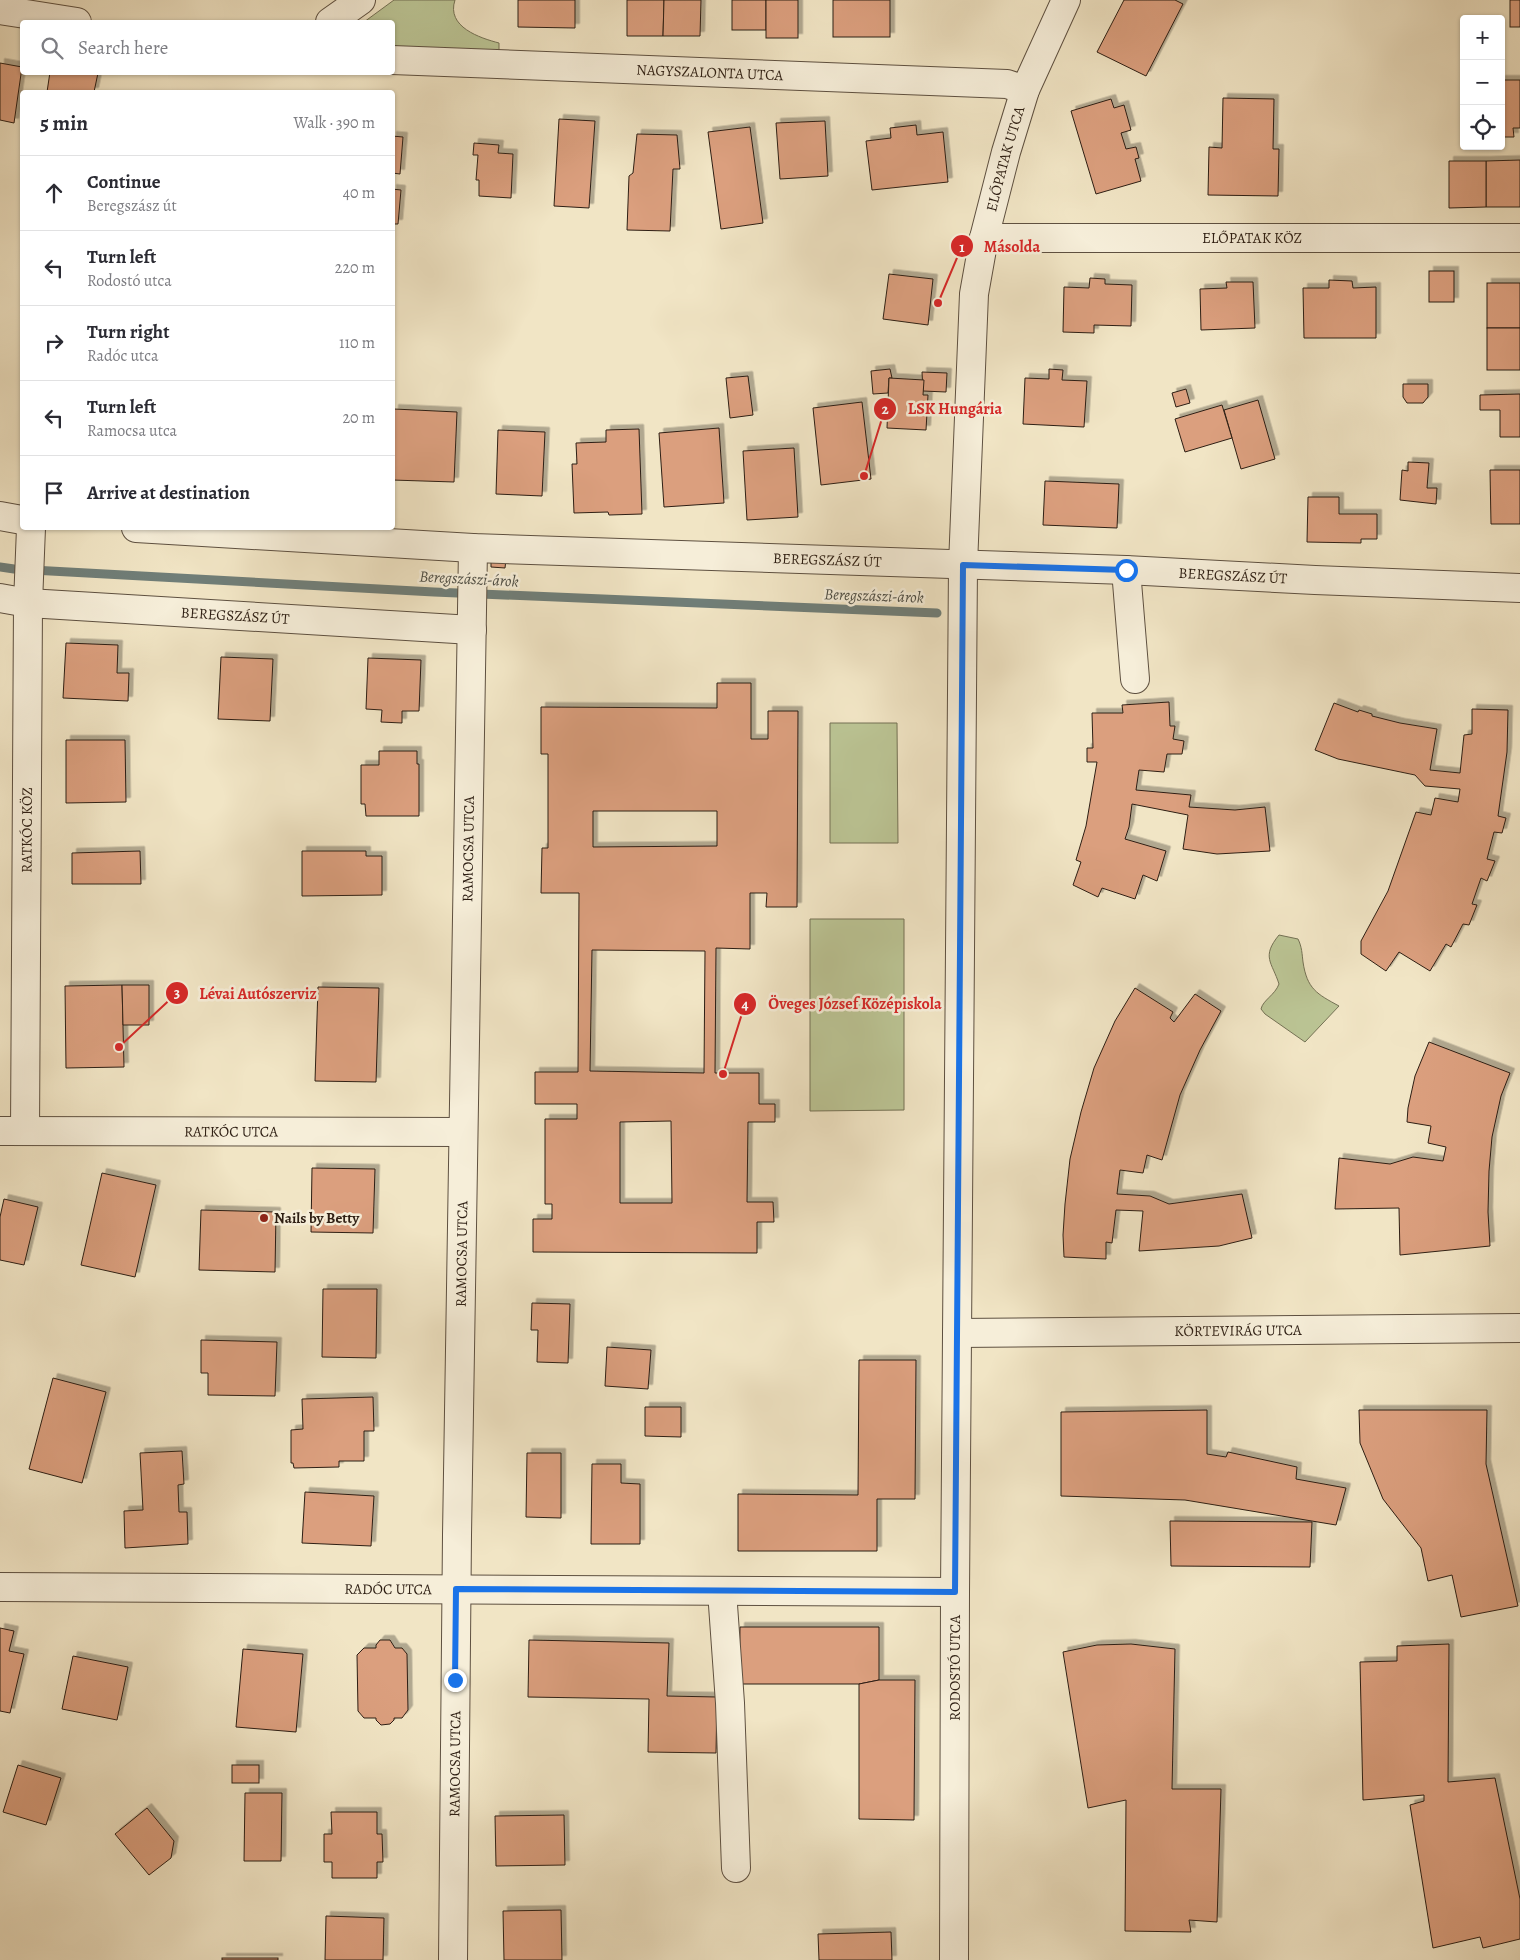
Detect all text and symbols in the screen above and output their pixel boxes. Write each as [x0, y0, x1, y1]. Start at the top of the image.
map controls [1460, 15, 1505, 150]
button: + [1460, 15, 1505, 60]
search box [20, 20, 395, 75]
icon: search [38, 34, 66, 62]
text: Search here [78, 35, 168, 61]
street label: NAGYSZALONTA UTCA [636, 60, 784, 85]
button: − [1460, 60, 1505, 105]
street label: ELŐPATAK UTCA [981, 104, 1030, 214]
button: locate [1460, 105, 1505, 150]
text: 5 min [40, 109, 88, 137]
text: Walk · 390 m [294, 112, 375, 134]
text: Continue [87, 169, 161, 195]
icon: ahead [40, 179, 68, 207]
text: 40 m [343, 182, 375, 204]
text: Beregszász út [87, 195, 177, 217]
street label: ELŐPATAK KÖZ [1202, 228, 1302, 248]
callout: Másolda [949, 231, 1051, 262]
text: Másolda [984, 236, 1040, 258]
text: 1 [959, 237, 965, 257]
text: Turn left [87, 244, 156, 270]
icon: left [40, 254, 68, 282]
text: 220 m [335, 257, 375, 279]
text: Rodostó utca [87, 270, 172, 292]
text: Turn right [87, 319, 169, 345]
icon: right [40, 329, 68, 357]
text: 110 m [339, 332, 375, 354]
text: Radóc utca [87, 345, 158, 367]
callout: LSK Hungária [873, 393, 1012, 424]
text: Turn left [87, 394, 156, 420]
text: LSK Hungária [908, 398, 1003, 420]
text: 2 [881, 399, 889, 419]
icon: left [40, 404, 68, 432]
text: 20 m [342, 407, 375, 429]
text: Ramocsa utca [87, 420, 177, 442]
icon: arrive [40, 479, 68, 507]
text: Arrive at destination [87, 480, 250, 506]
street label: BEREGSZÁSZ ÚT [773, 548, 883, 572]
route start [1115, 559, 1138, 582]
street label: BEREGSZÁSZ ÚT [1178, 563, 1289, 589]
water label: Beregszászi-árok [419, 565, 519, 593]
water label: Beregszászi-árok [824, 583, 924, 609]
street label: BEREGSZÁSZ ÚT [180, 602, 291, 629]
street label: RATKÓC KÖZ [16, 787, 37, 873]
street label: RAMOCSA UTCA [457, 796, 479, 902]
callout: Lévai Autószerviz [164, 978, 327, 1009]
text: 3 [174, 983, 180, 1003]
text: Lévai Autószerviz [199, 983, 317, 1005]
callout: Öveges József Középiskola [733, 988, 951, 1019]
text: Öveges József Középiskola [768, 993, 942, 1015]
text: 4 [741, 994, 749, 1014]
street label: RATKÓC UTCA [184, 1121, 278, 1142]
street label: RAMOCSA UTCA [451, 1200, 472, 1307]
place label: Nails by Betty [274, 1208, 360, 1228]
marker: Nails by Betty [258, 1212, 270, 1224]
street label: KÖRTEVIRÁG UTCA [1174, 1320, 1302, 1341]
street label: RADÓC UTCA [344, 1579, 432, 1599]
street label: RODOSTÓ UTCA [945, 1615, 965, 1721]
route end [444, 1669, 467, 1692]
street label: RAMOCSA UTCA [444, 1710, 465, 1817]

